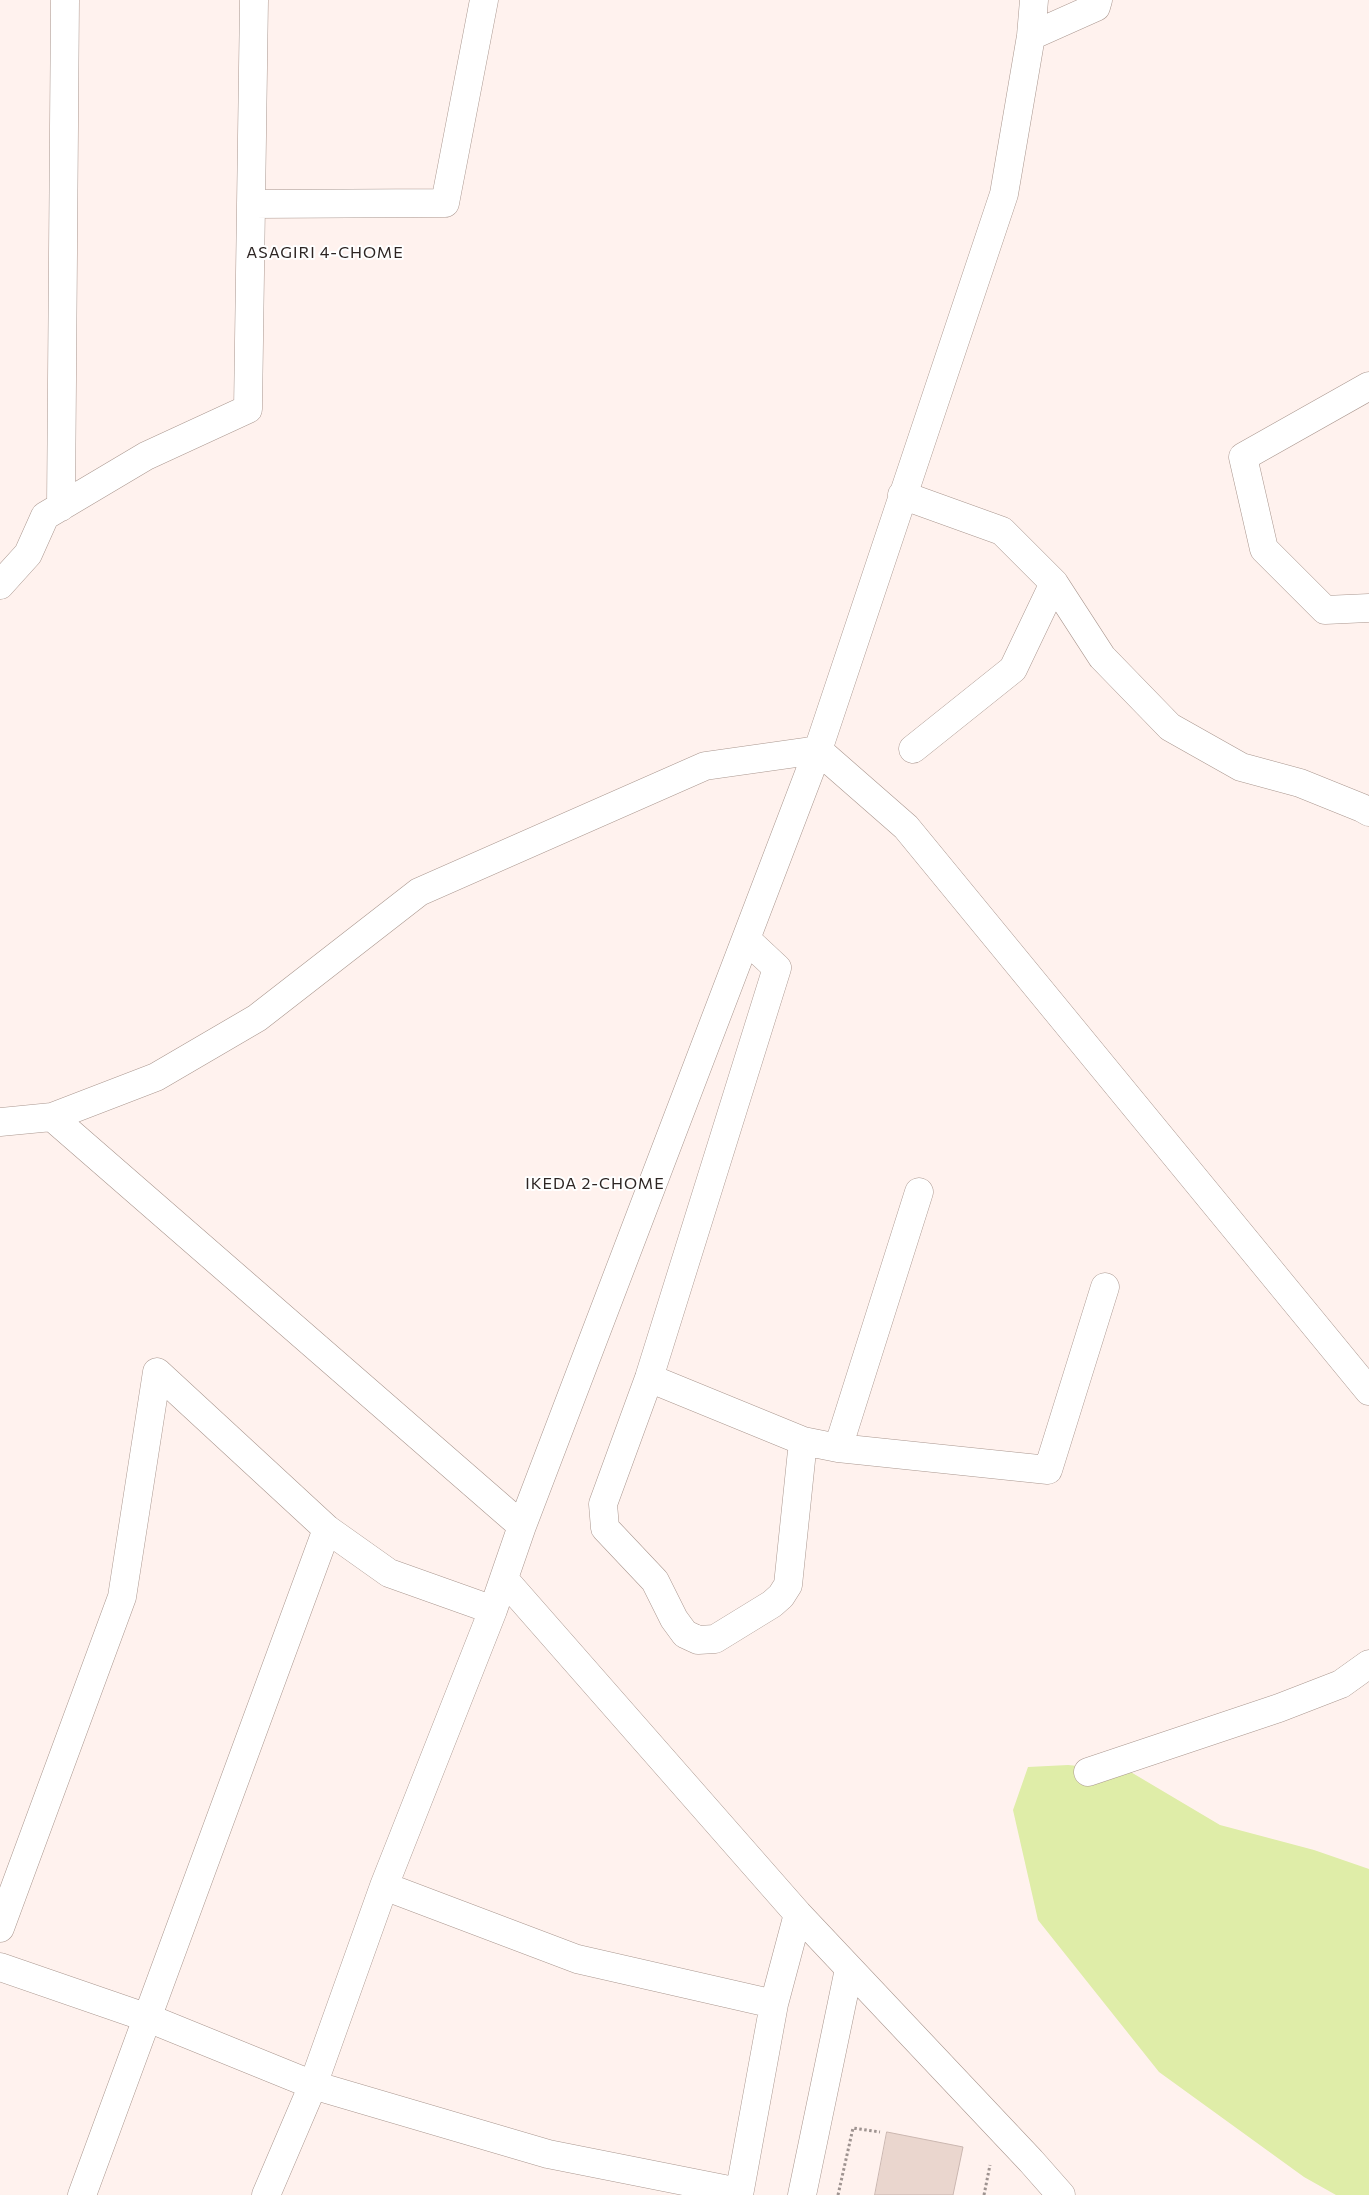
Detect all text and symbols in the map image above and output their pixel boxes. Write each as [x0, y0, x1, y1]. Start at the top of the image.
district label: ASAGIRI 4-CHOME [244, 243, 406, 263]
district label: IKEDA 2-CHOME [524, 1174, 666, 1194]

